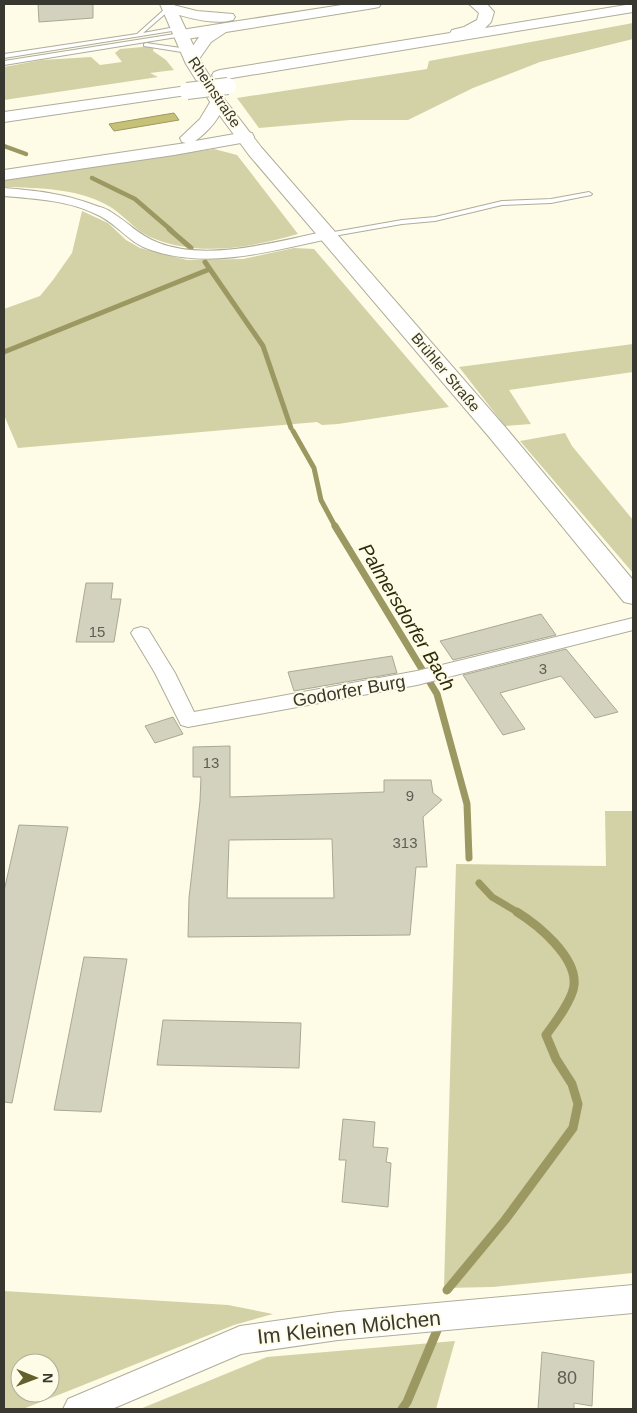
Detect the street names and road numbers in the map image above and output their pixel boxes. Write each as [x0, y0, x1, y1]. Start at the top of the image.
street label: Rheinstraße [185, 53, 245, 131]
street label: Brühler Straße [408, 329, 484, 415]
street label: Godorfer Burg [291, 671, 407, 711]
street label: Im Kleinen Mölchen [256, 1306, 442, 1348]

